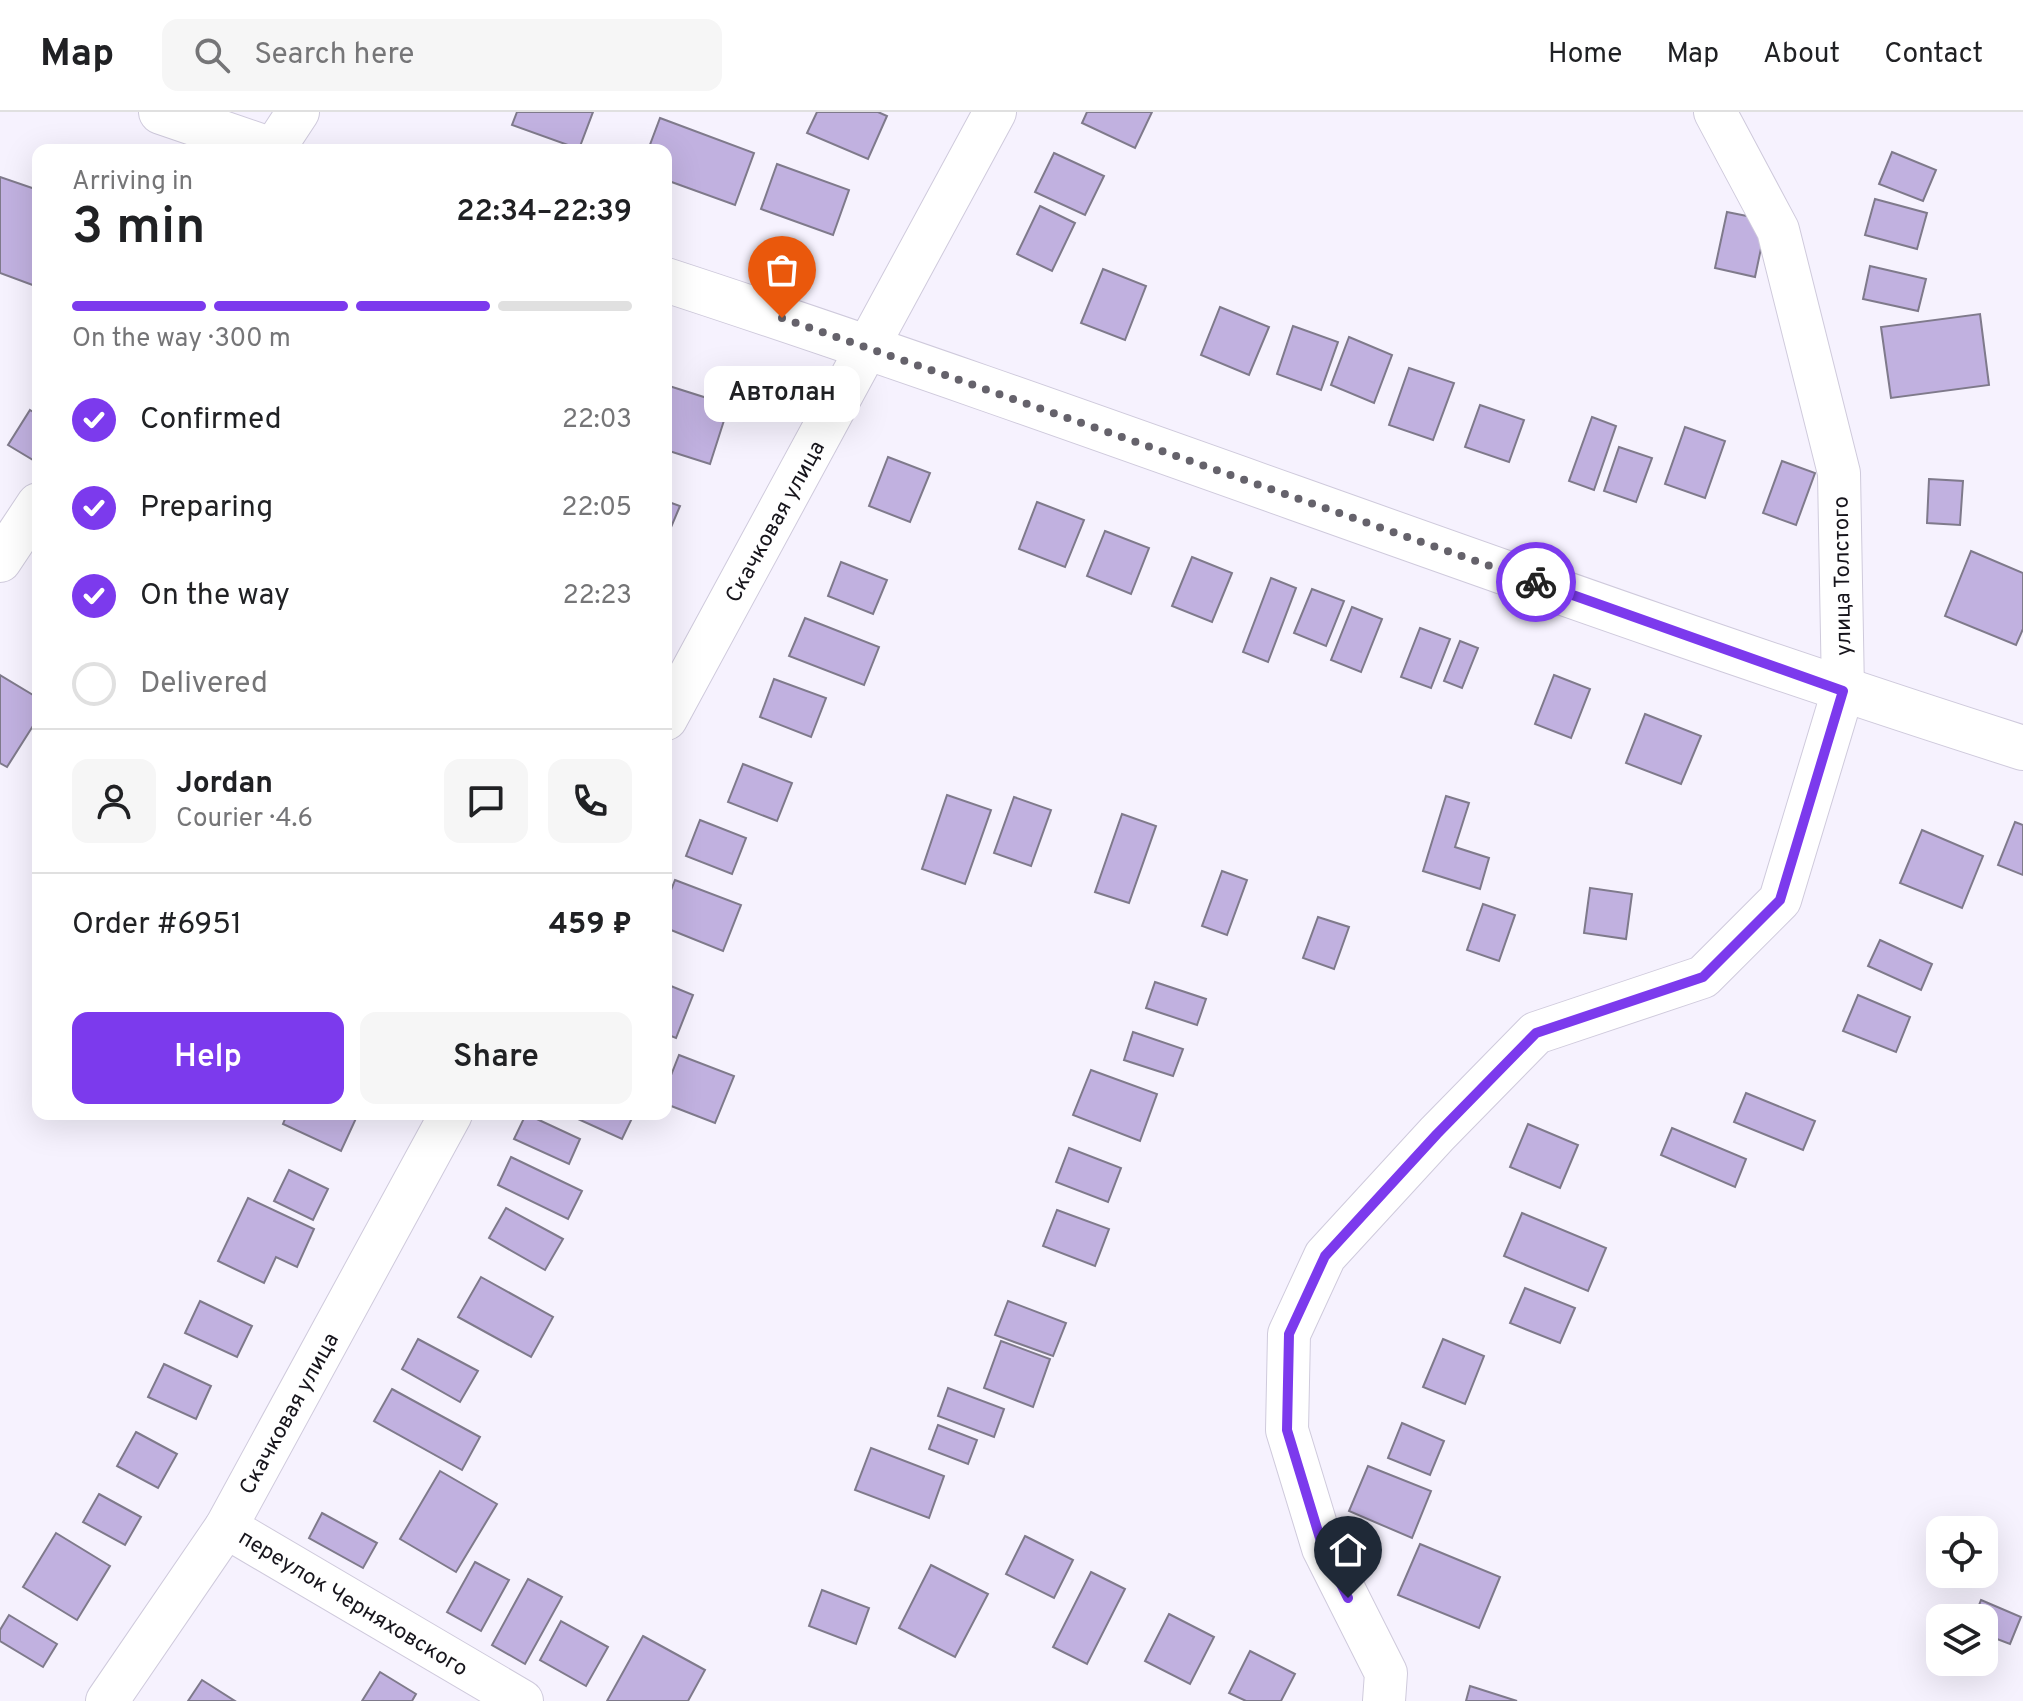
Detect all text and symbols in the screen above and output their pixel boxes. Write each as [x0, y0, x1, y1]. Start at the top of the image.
search box [162, 19, 722, 91]
text: Map [40, 31, 114, 80]
icon: search [190, 33, 234, 77]
text: Search here [254, 37, 414, 74]
text: Home [1548, 37, 1622, 73]
text: Map [1666, 37, 1719, 73]
text: About [1763, 37, 1840, 73]
text: Contact [1884, 37, 1983, 73]
text: Arriving in [72, 166, 193, 199]
text: 22:34–22:39 [456, 194, 632, 231]
text: 3 min [72, 196, 205, 262]
pin [748, 236, 816, 318]
icon: bag [760, 248, 804, 292]
text: On the way · 300 m [72, 323, 291, 356]
callout: Автолан [704, 366, 860, 422]
text: Автолан [728, 377, 836, 410]
icon: check [72, 398, 116, 442]
text: Confirmed [140, 402, 282, 439]
text: 22:03 [562, 404, 632, 437]
street label: Скачковая улица [721, 437, 832, 608]
icon: check [72, 486, 116, 530]
text: Preparing [140, 490, 273, 527]
text: 22:05 [561, 492, 632, 525]
street label: улица Толстого [1829, 496, 1858, 656]
courier [1496, 542, 1576, 622]
icon: bike [1514, 560, 1558, 604]
icon: check [72, 574, 116, 618]
text: On the way [140, 578, 290, 615]
text: 22:23 [563, 580, 632, 613]
text: Delivered [140, 666, 268, 703]
button: person [72, 759, 156, 843]
button: chat [444, 759, 528, 843]
button: phone [548, 759, 632, 843]
text: Jordan [176, 766, 273, 803]
text: Courier · 4.6 [176, 803, 313, 836]
text: Order #6951 [72, 907, 242, 944]
text: 459 ₽ [549, 907, 632, 944]
button: Help [72, 1012, 344, 1104]
button: Share [360, 1012, 632, 1104]
street label: Скачковая улица [235, 1329, 346, 1500]
pin [1314, 1516, 1382, 1598]
map controls [1926, 1516, 1998, 1676]
button: locate [1926, 1516, 1998, 1588]
street label: переулок Черняховского [233, 1525, 472, 1683]
icon: home [1326, 1528, 1370, 1572]
button: layers [1926, 1604, 1998, 1676]

